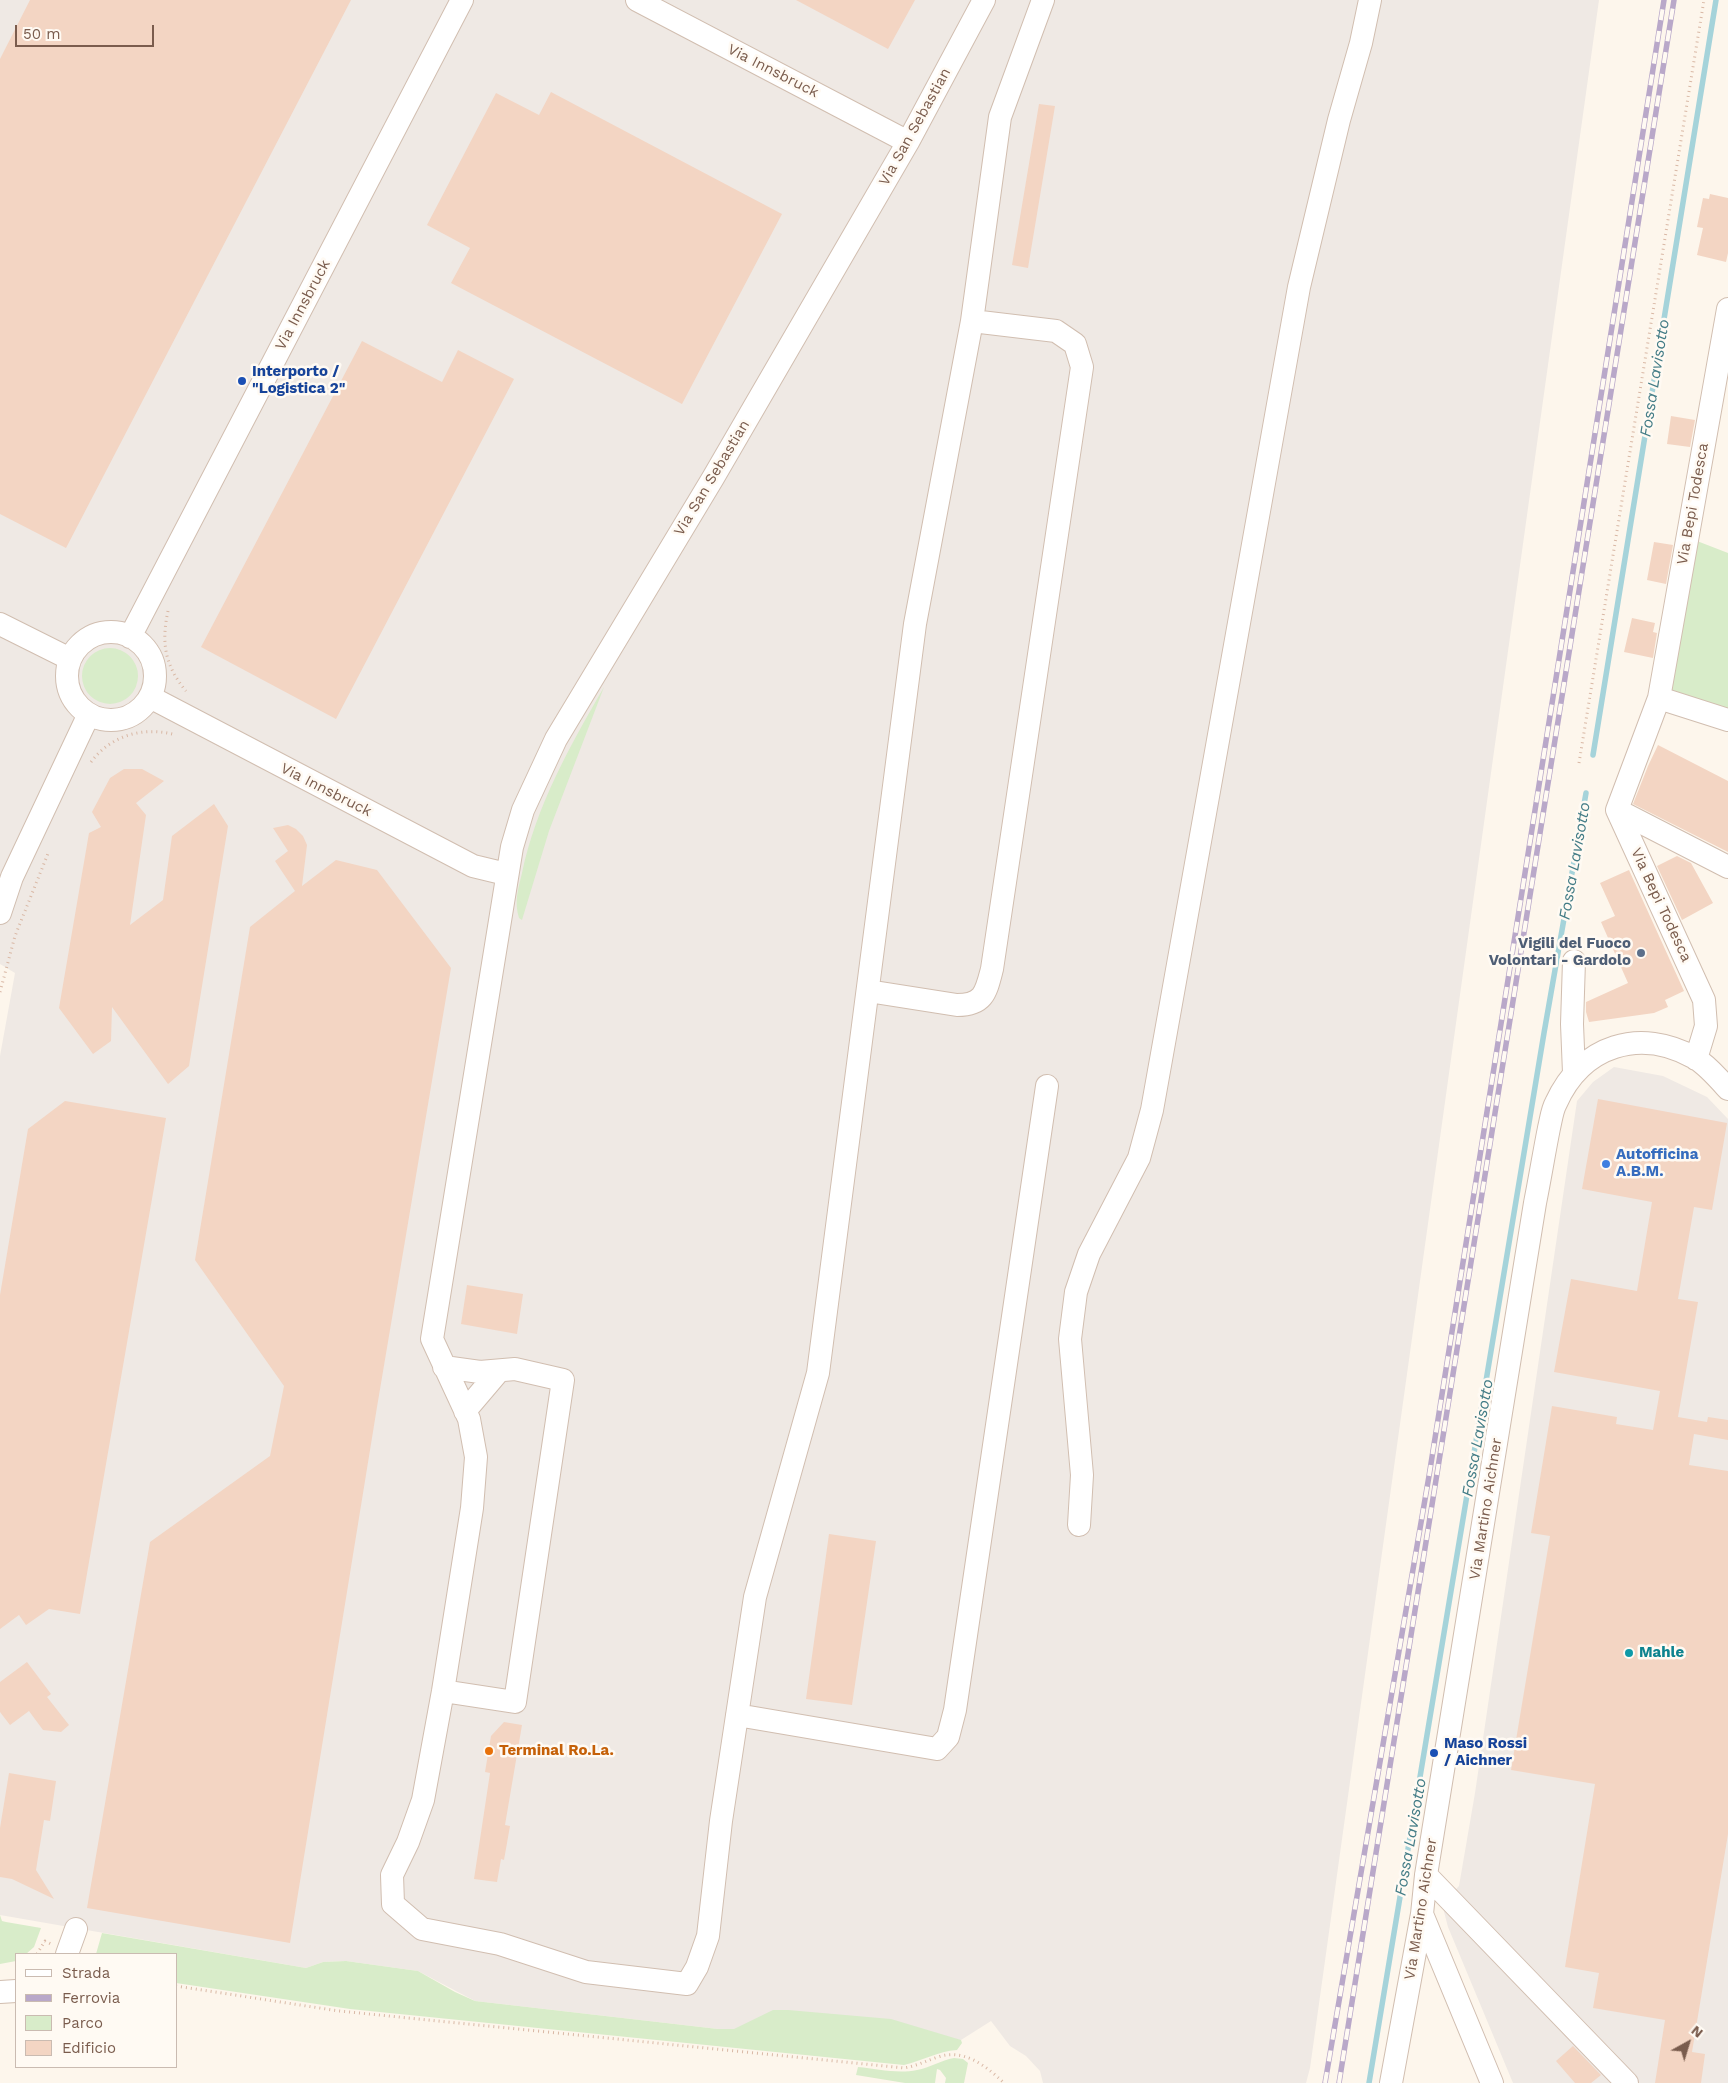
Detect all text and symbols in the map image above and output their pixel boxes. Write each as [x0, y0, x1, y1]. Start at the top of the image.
scale bar [18, 15, 156, 47]
text: 50 m [23, 25, 60, 43]
street label: Via Innsbruck [724, 40, 822, 102]
street label: Via San Sebastian [875, 65, 955, 189]
street label: Via Innsbruck [272, 257, 334, 353]
water label: Fossa Lavisotto [1636, 318, 1674, 438]
place label: Interporto / "Logistica 2" [252, 363, 345, 398]
marker: Interporto / "Logistica 2" [236, 375, 248, 387]
street label: Via San Sebastian [670, 417, 754, 539]
street label: Via Bepi Todesca [1673, 442, 1713, 566]
street label: Via Innsbruck [277, 759, 375, 821]
water label: Fossa Lavisotto [1555, 801, 1595, 921]
street label: Via Bepi Todesca [1627, 845, 1695, 965]
place label: Vigili del Fuoco Volontari - Gardolo [1489, 935, 1631, 970]
marker: Vigili del Fuoco Volontari - Gardolo [1635, 947, 1647, 959]
place label: Autofficina A.B.M. [1616, 1146, 1698, 1181]
marker: Autofficina A.B.M. [1600, 1158, 1612, 1170]
water label: Fossa Lavisotto [1458, 1378, 1498, 1498]
street label: Via Martino Aichner [1466, 1437, 1506, 1581]
place label: Mahle [1639, 1644, 1684, 1662]
marker: Mahle [1623, 1647, 1635, 1659]
place label: Maso Rossi / Aichner [1444, 1735, 1527, 1770]
place label: Terminal Ro.La. [499, 1742, 614, 1760]
marker: Terminal Ro.La. [483, 1745, 495, 1757]
marker: Maso Rossi / Aichner [1428, 1747, 1440, 1759]
water label: Fossa Lavisotto [1391, 1777, 1431, 1897]
street label: Via Martino Aichner [1401, 1837, 1441, 1981]
legend [15, 1953, 178, 2068]
text: Strada [62, 1964, 110, 1982]
text: Ferrovia [62, 1989, 120, 2007]
text: Parco [62, 2014, 103, 2032]
north arrow [1663, 2018, 1713, 2068]
text: N [1688, 2022, 1707, 2041]
text: Edificio [62, 2039, 116, 2057]

